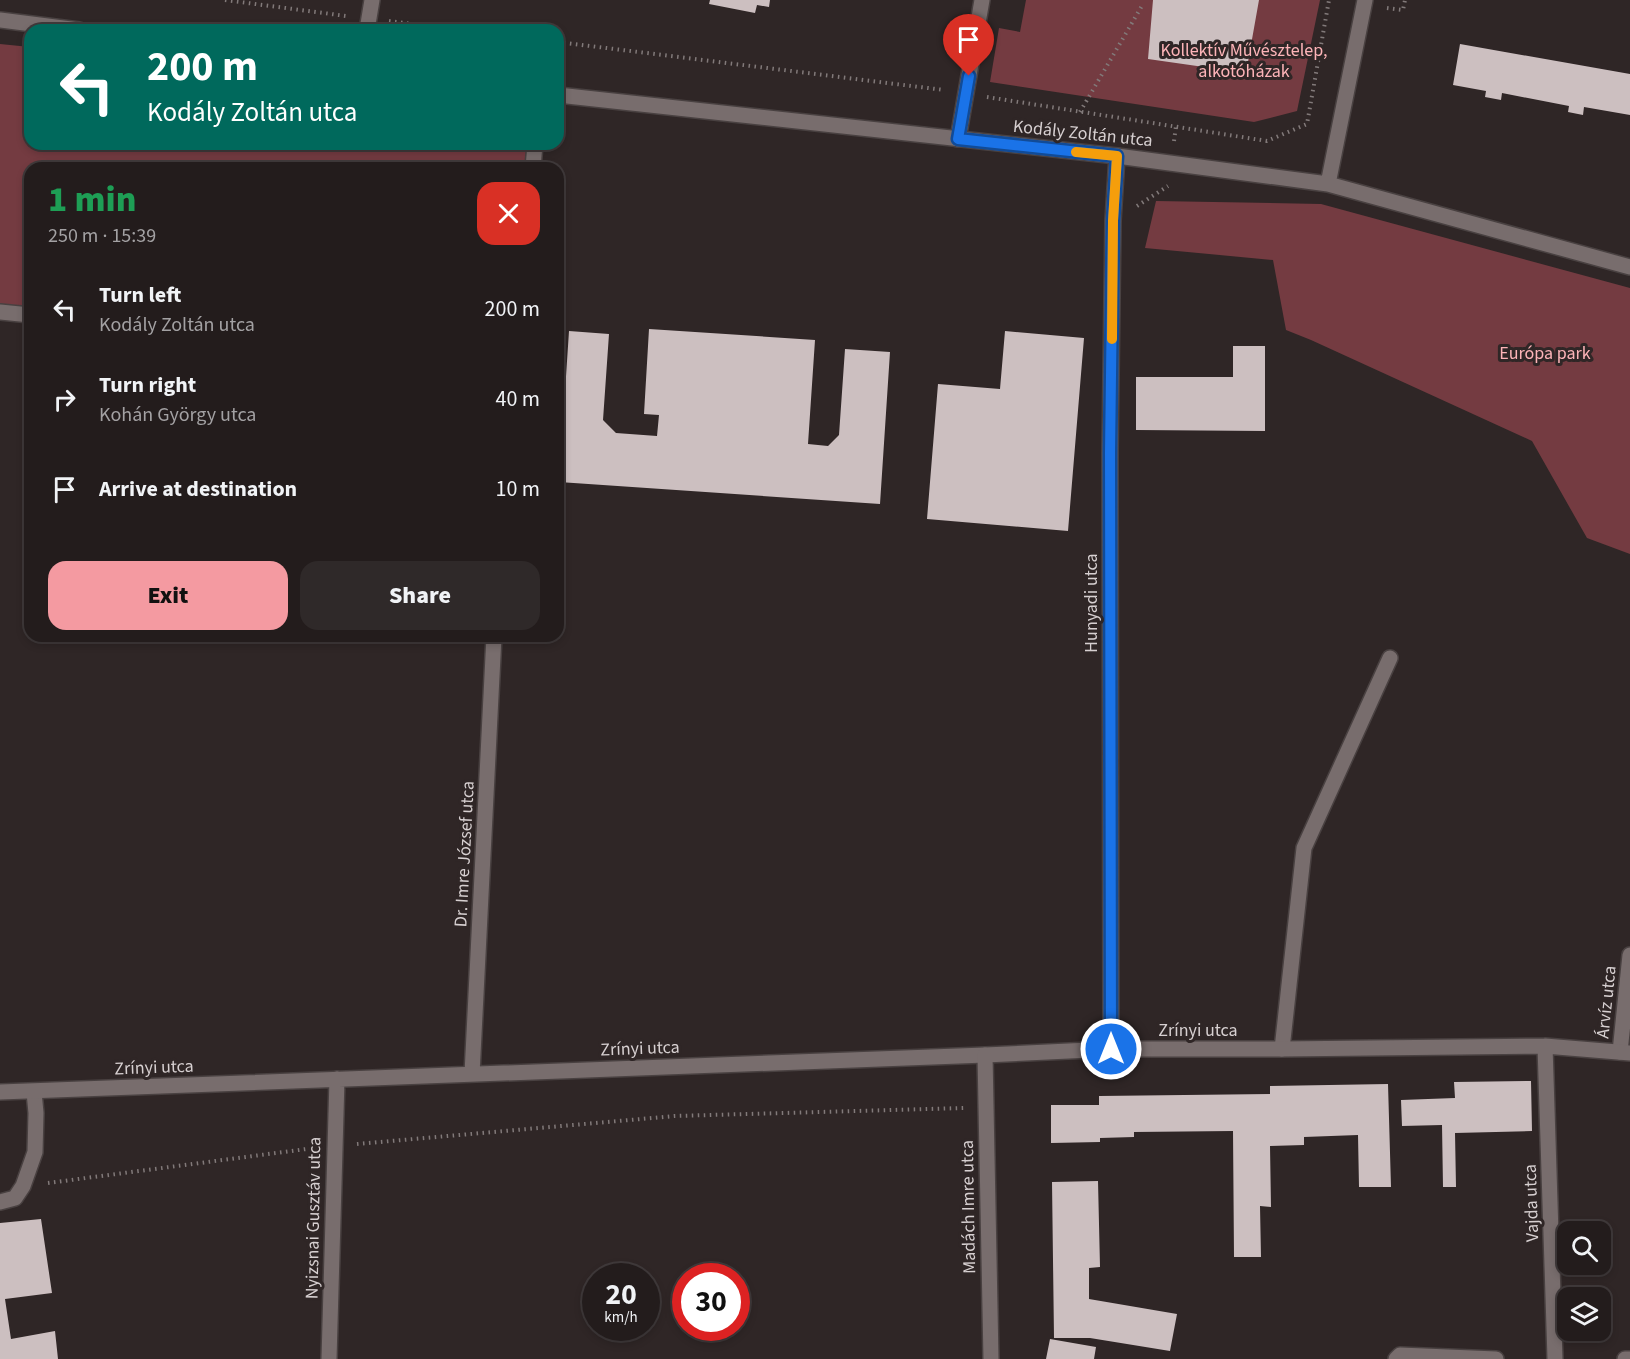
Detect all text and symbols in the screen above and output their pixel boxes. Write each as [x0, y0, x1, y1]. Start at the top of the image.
pin [943, 14, 994, 76]
icon: arrive [952, 23, 985, 56]
text: 200 m [147, 37, 258, 97]
park label: Kollektív Művésztelep, alkotóházak [1160, 38, 1328, 84]
icon: left [48, 48, 126, 126]
text: Kodály Zoltán utca [147, 93, 357, 132]
street label: Kodály Zoltán utca [1012, 114, 1154, 153]
text: 1 min [48, 174, 136, 225]
button: close [477, 182, 540, 245]
text: 250 m · 15:39 [48, 222, 156, 250]
text: Turn left [99, 279, 181, 311]
icon: left [48, 293, 81, 326]
text: 200 m [485, 293, 540, 325]
text: Kodály Zoltán utca [99, 311, 255, 339]
park label: Európa park [1499, 341, 1591, 366]
text: Turn right [99, 369, 196, 401]
icon: right [48, 383, 81, 416]
text: 40 m [495, 383, 540, 415]
text: Kohán György utca [99, 401, 256, 429]
icon: arrive [48, 473, 81, 506]
text: Arrive at destination [99, 473, 297, 505]
text: 10 m [495, 473, 540, 505]
street label: Hunyadi utca [1079, 553, 1104, 653]
button: Exit [48, 561, 288, 630]
button: Share [300, 561, 540, 630]
street label: Dr. Imre József utca [448, 780, 481, 928]
street label: Árvíz utca [1590, 964, 1623, 1040]
position arrow [1079, 1017, 1143, 1081]
street label: Zrínyi utca [1158, 1018, 1238, 1043]
street label: Zrínyi utca [600, 1035, 680, 1062]
street label: Zrínyi utca [114, 1054, 194, 1081]
street label: Nyizsnai Gusztáv utca [300, 1137, 327, 1299]
street label: Madách Imre utca [955, 1140, 982, 1274]
street label: Vajda utca [1518, 1164, 1545, 1242]
map controls [1557, 1221, 1611, 1341]
button: search [1557, 1221, 1611, 1275]
speed limit sign: 30 [672, 1263, 750, 1341]
text: 20 [605, 1273, 637, 1316]
button: layers [1557, 1287, 1611, 1341]
text: km/h [604, 1307, 638, 1328]

